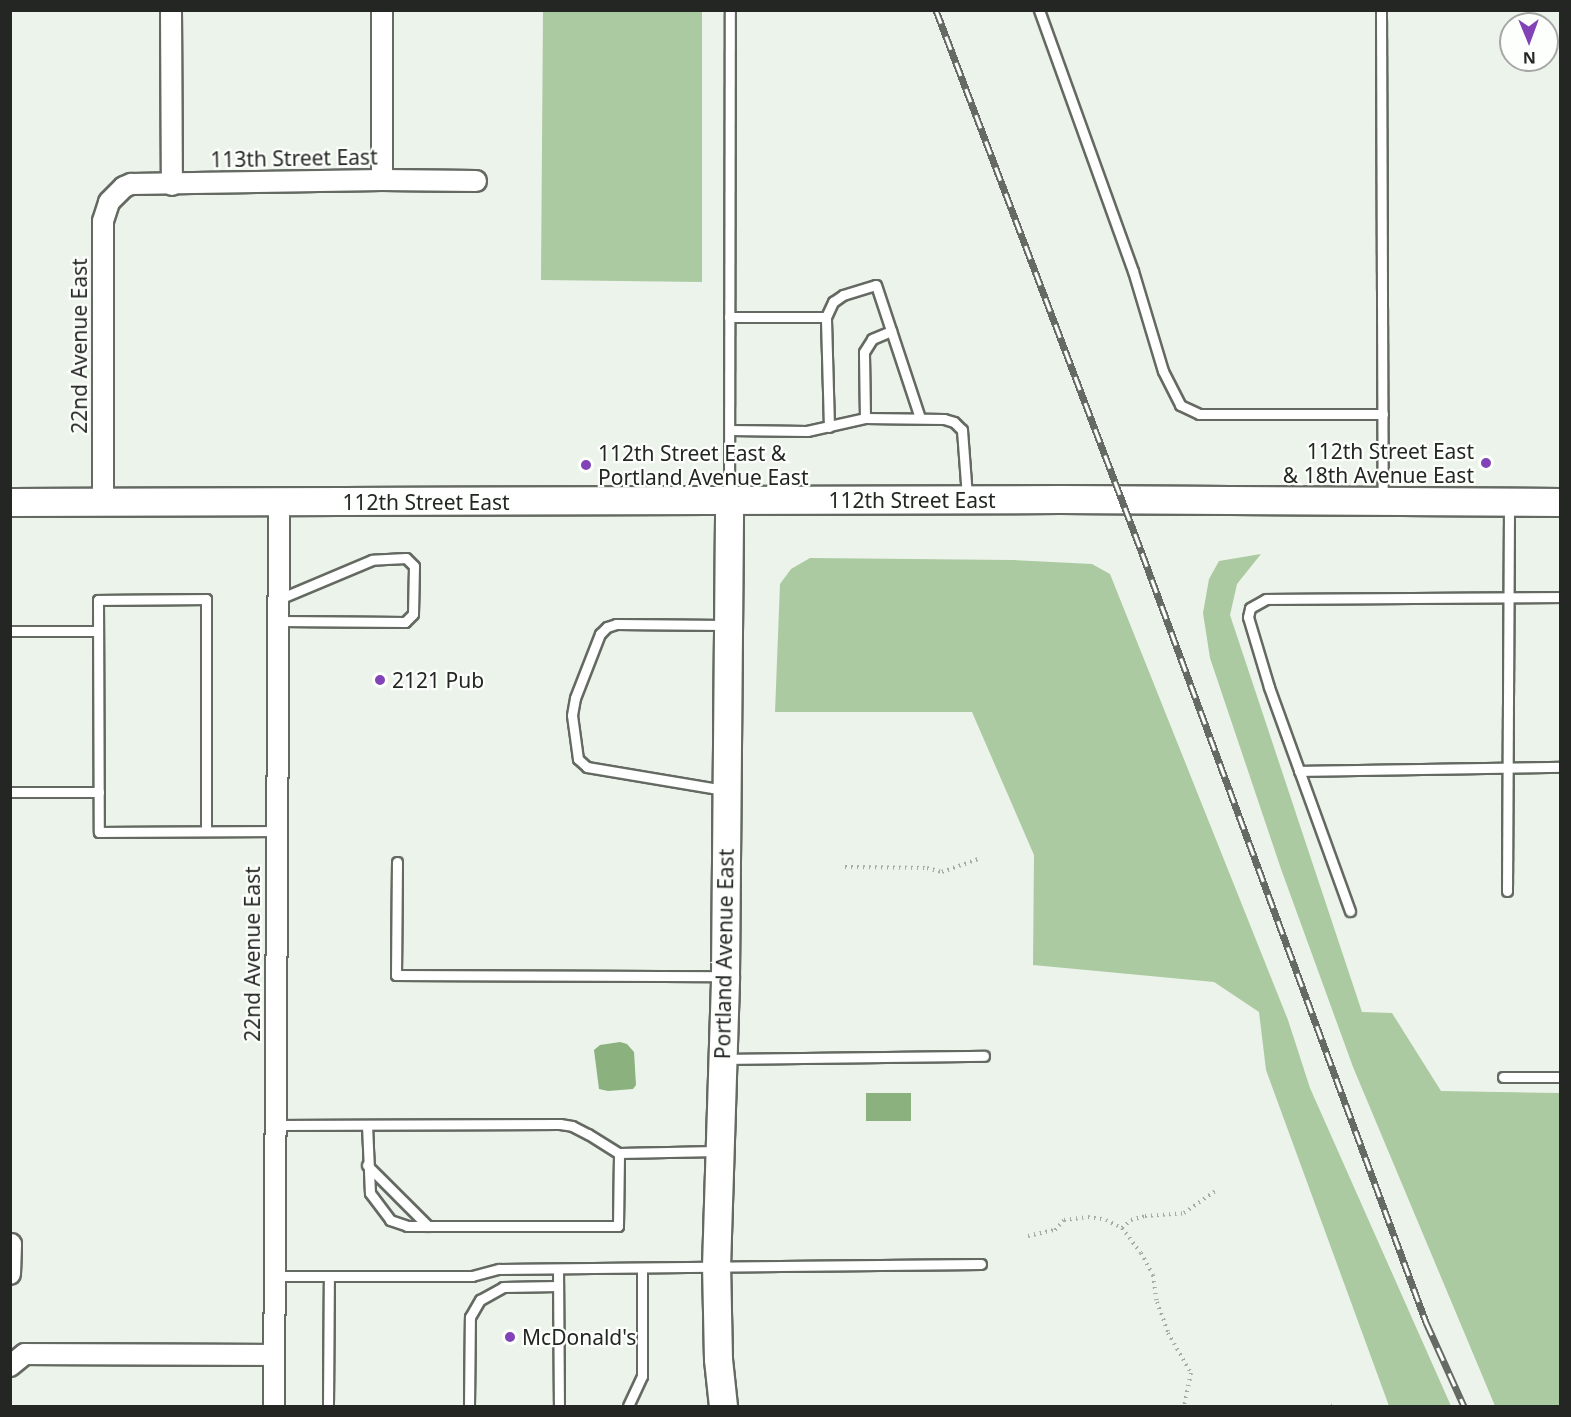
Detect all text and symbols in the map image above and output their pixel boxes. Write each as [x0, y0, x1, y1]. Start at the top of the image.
north arrow [1499, 12, 1559, 72]
text: N [1523, 47, 1536, 69]
street label: 113th Street East [210, 144, 378, 172]
street label: 22nd Avenue East [66, 258, 92, 434]
place label: 112th Street East & 18th Avenue East [1283, 438, 1474, 488]
place label: 112th Street East & Portland Avenue East [598, 440, 809, 490]
marker: 112th Street East & 18th Avenue East [1479, 456, 1493, 470]
marker: 112th Street East & Portland Avenue East [579, 458, 593, 472]
street label: 112th Street East [828, 487, 996, 513]
street label: 112th Street East [342, 489, 510, 515]
place label: 2121 Pub [392, 667, 484, 693]
marker: 2121 Pub [373, 673, 387, 687]
street label: Portland Avenue East [710, 849, 738, 1059]
street label: 22nd Avenue East [239, 866, 265, 1042]
place label: McDonald's [522, 1324, 636, 1350]
marker: McDonald's [503, 1330, 517, 1344]

